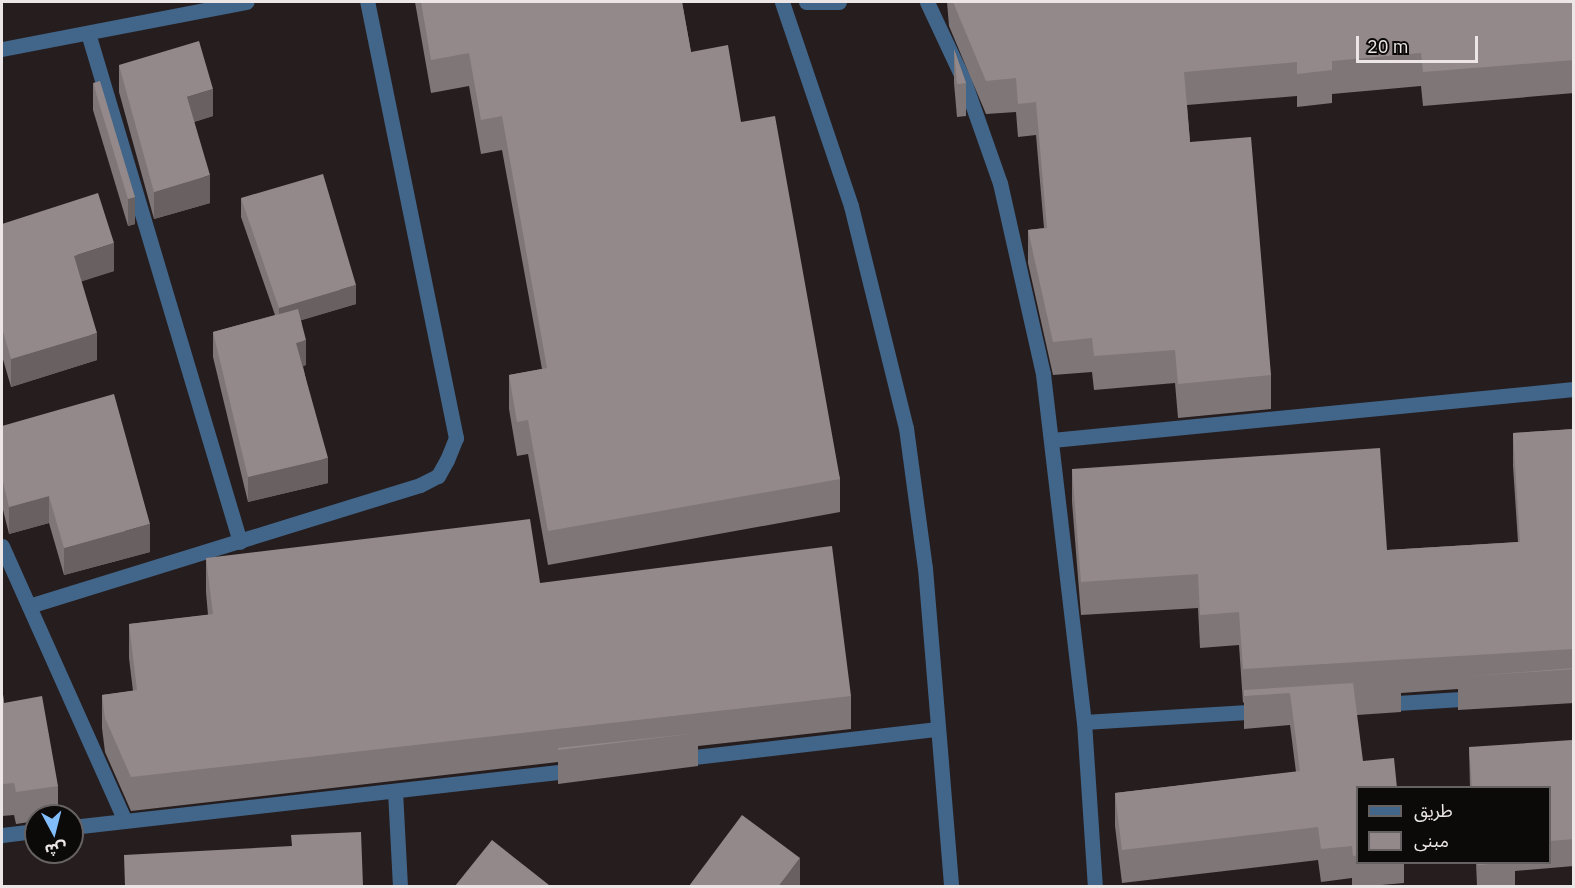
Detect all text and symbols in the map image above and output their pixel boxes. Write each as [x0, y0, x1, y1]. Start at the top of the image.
scale bar [1359, 24, 1480, 62]
text: 20 m [1367, 35, 1409, 58]
legend [1356, 786, 1551, 864]
text: طريق [1414, 799, 1453, 822]
north arrow [24, 804, 84, 864]
text: مبنى [1414, 829, 1449, 852]
text: ش [44, 839, 68, 861]

